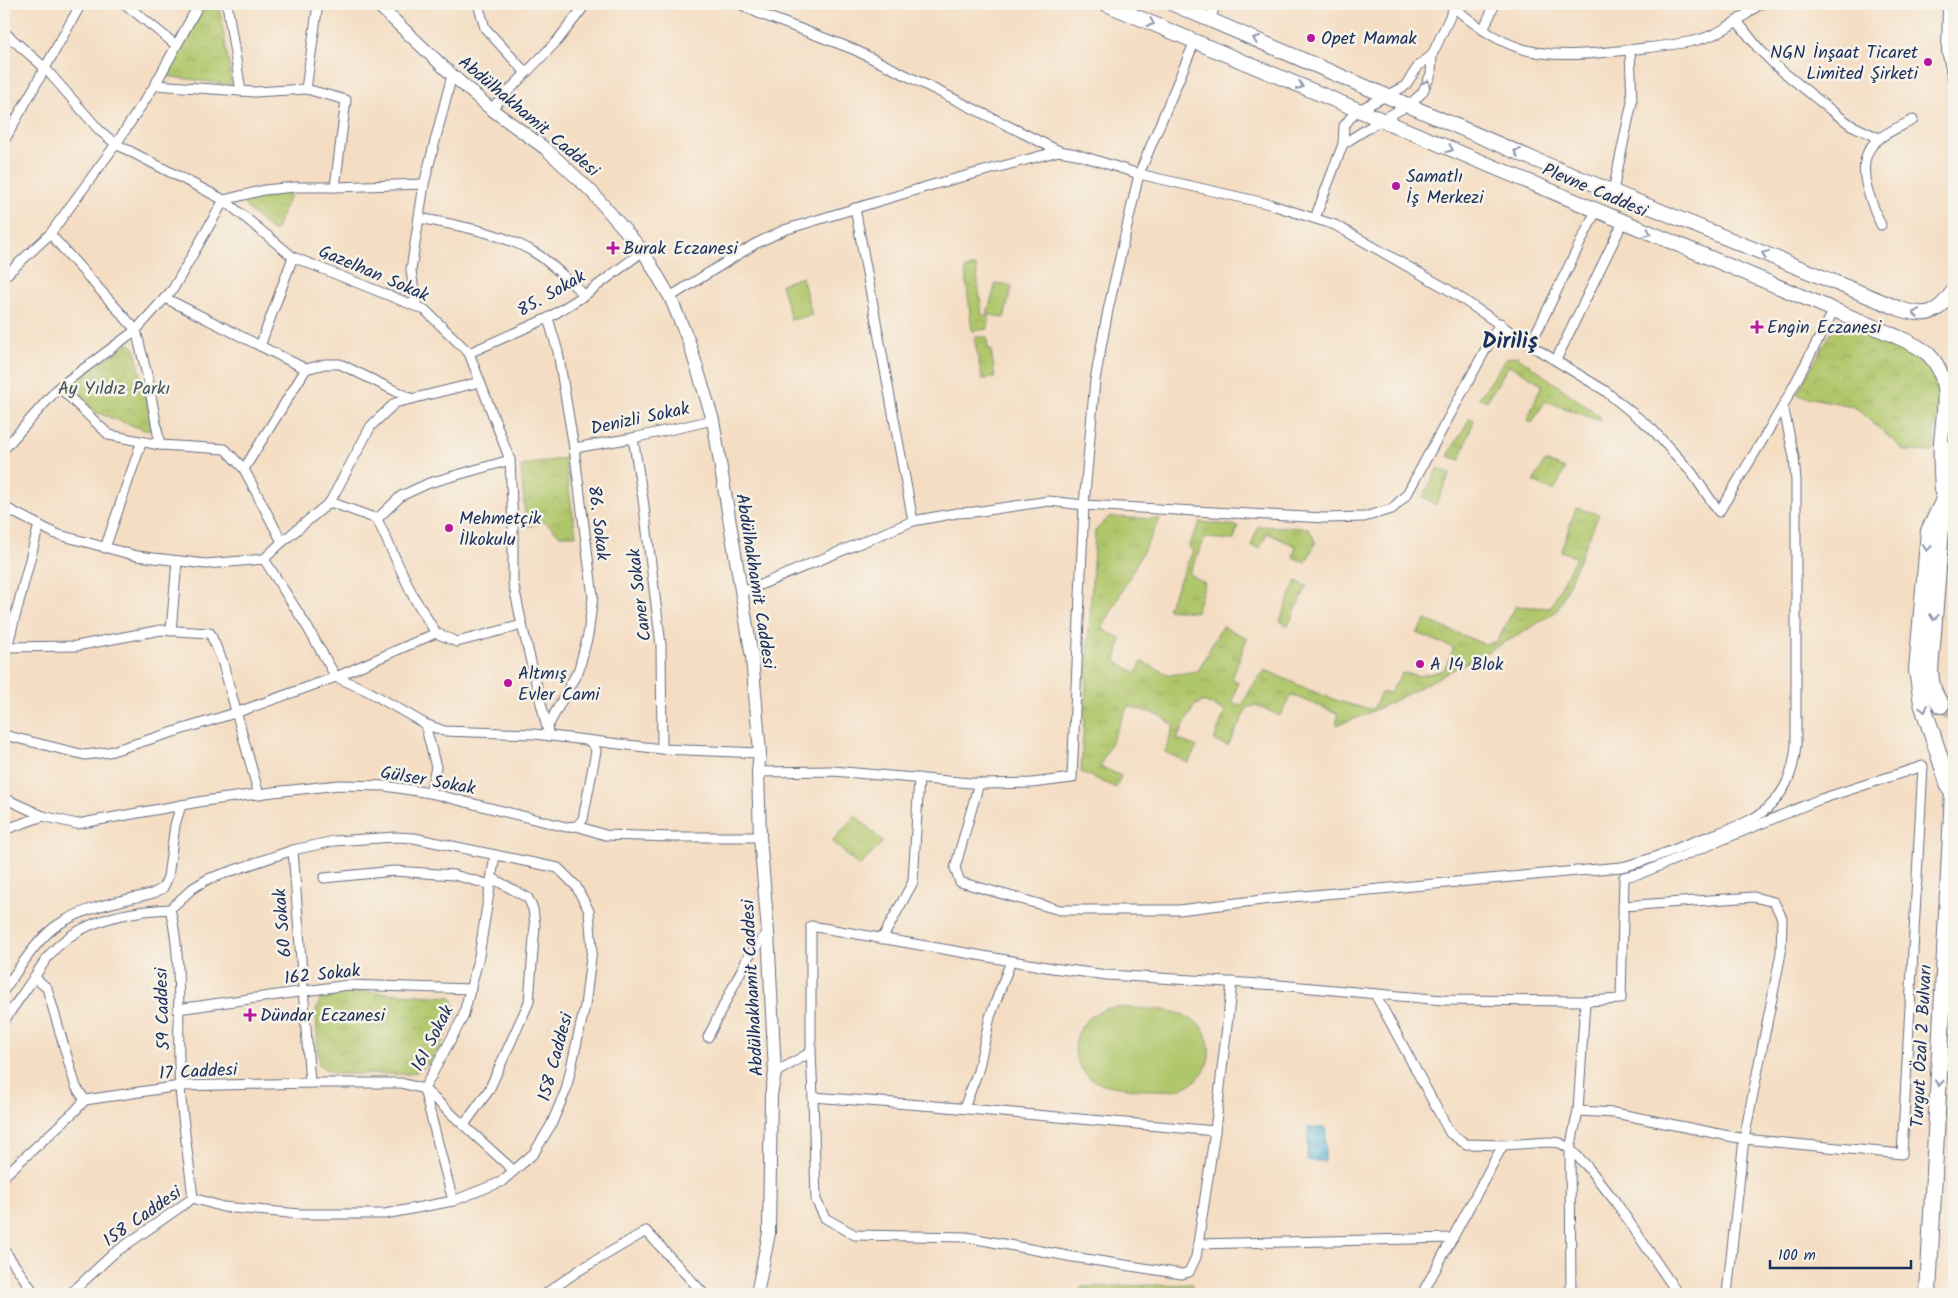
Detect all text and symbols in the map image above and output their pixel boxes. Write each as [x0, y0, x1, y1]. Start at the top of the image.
one-way arrow [1146, 16, 1155, 27]
place label: Opet Mamak [1321, 25, 1417, 54]
marker: Opet Mamak [1305, 32, 1317, 44]
one-way arrow [1252, 34, 1261, 45]
place label: NGN İnşaat Ticaret Limited Şirketi [1770, 39, 1919, 89]
street label: Abdülhakhamit Caddesi [451, 49, 606, 186]
marker: NGN İnşaat Ticaret Limited Şirketi [1922, 56, 1934, 68]
one-way arrow [1295, 79, 1304, 90]
one-way arrow [1421, 79, 1431, 88]
one-way arrow [1445, 143, 1454, 154]
one-way arrow [1513, 147, 1522, 158]
street label: Plevne Caddesi [1537, 156, 1652, 227]
place label: Samatlı İş Merkezi [1406, 163, 1484, 213]
marker: Samatlı İş Merkezi [1390, 180, 1402, 192]
one-way arrow [1643, 226, 1652, 237]
place label: Burak Eczanesi [623, 235, 738, 264]
street label: Gazelhan Sokak [314, 238, 434, 311]
marker: Burak Eczanesi [607, 242, 619, 254]
one-way arrow [1761, 249, 1770, 260]
street label: 85. Sokak [512, 263, 592, 326]
one-way arrow [1911, 308, 1920, 318]
place label: Engin Eczanesi [1767, 314, 1882, 343]
marker: Engin Eczanesi [1751, 321, 1763, 333]
district label: Diriliş [1482, 325, 1539, 360]
park label: Ay Yıldız Parkı [58, 375, 170, 404]
street label: Denizli Sokak [588, 395, 693, 444]
street label: 86. Sokak [579, 484, 617, 563]
street label: Abdülhakhamit Caddesi [726, 492, 783, 672]
place label: Mehmetçik İlkokulu [459, 505, 542, 555]
marker: Mehmetçik İlkokulu [443, 522, 455, 534]
one-way arrow [1922, 544, 1933, 552]
street label: Caner Sokak [620, 546, 661, 643]
one-way arrow [1929, 613, 1940, 621]
place label: A 14 Blok [1430, 651, 1504, 680]
marker: A 14 Blok [1414, 658, 1426, 670]
place label: Altmış Evler Cami [518, 660, 600, 710]
marker: Altmış Evler Cami [502, 677, 514, 689]
one-way arrow [1918, 705, 1928, 713]
street label: Gülser Sokak [378, 759, 478, 804]
street label: 60 Sokak [266, 887, 301, 959]
street label: Abdülhakhamit Caddesi [734, 898, 773, 1077]
street label: 162 Sokak [283, 957, 362, 994]
street label: Turgut Özal 2 Bulvarı [1904, 964, 1941, 1129]
street label: 59 Caddesi [148, 966, 179, 1051]
street label: 161 Sokak [404, 1000, 463, 1077]
place label: Dündar Eczanesi [260, 1002, 386, 1031]
marker: Dündar Eczanesi [244, 1009, 256, 1021]
street label: 158 Caddesi [531, 1009, 582, 1105]
street label: 17 Caddesi [158, 1056, 239, 1089]
one-way arrow [1933, 1079, 1944, 1087]
street label: 158 Caddesi [97, 1179, 189, 1255]
scale bar [1770, 1238, 1912, 1270]
text: 100 m [1778, 1244, 1816, 1268]

